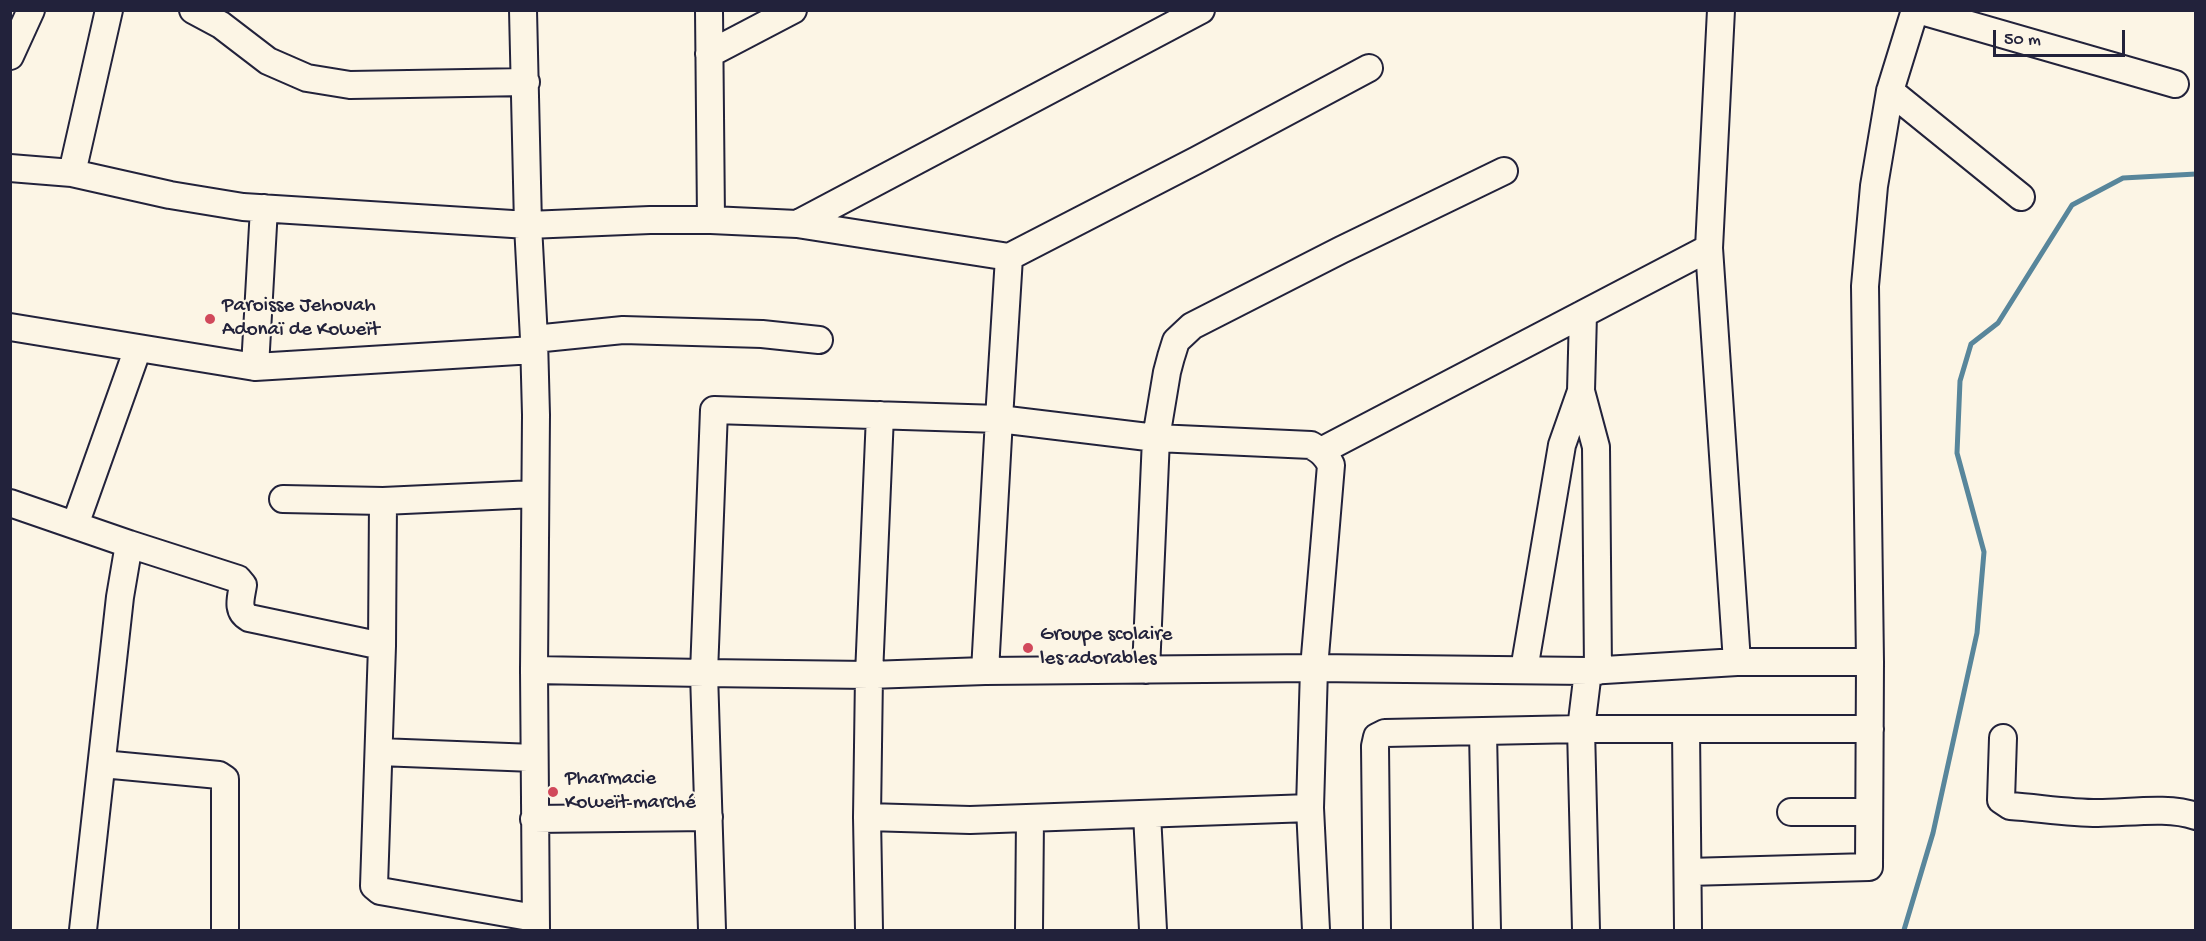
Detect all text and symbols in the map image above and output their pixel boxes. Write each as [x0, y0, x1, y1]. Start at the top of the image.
scale bar [1996, 18, 2128, 56]
text: 50 m [2004, 30, 2041, 51]
place label: Paroisse Jehovah Adonaï de Koweït [222, 294, 380, 344]
marker: Paroisse Jehovah Adonaï de Koweït [203, 312, 217, 326]
place label: Groupe scolaire les adorables [1040, 623, 1172, 673]
marker: Groupe scolaire les adorables [1021, 641, 1035, 655]
place label: Pharmacie Koweït marché [565, 767, 696, 817]
marker: Pharmacie Koweït marché [546, 785, 560, 799]

